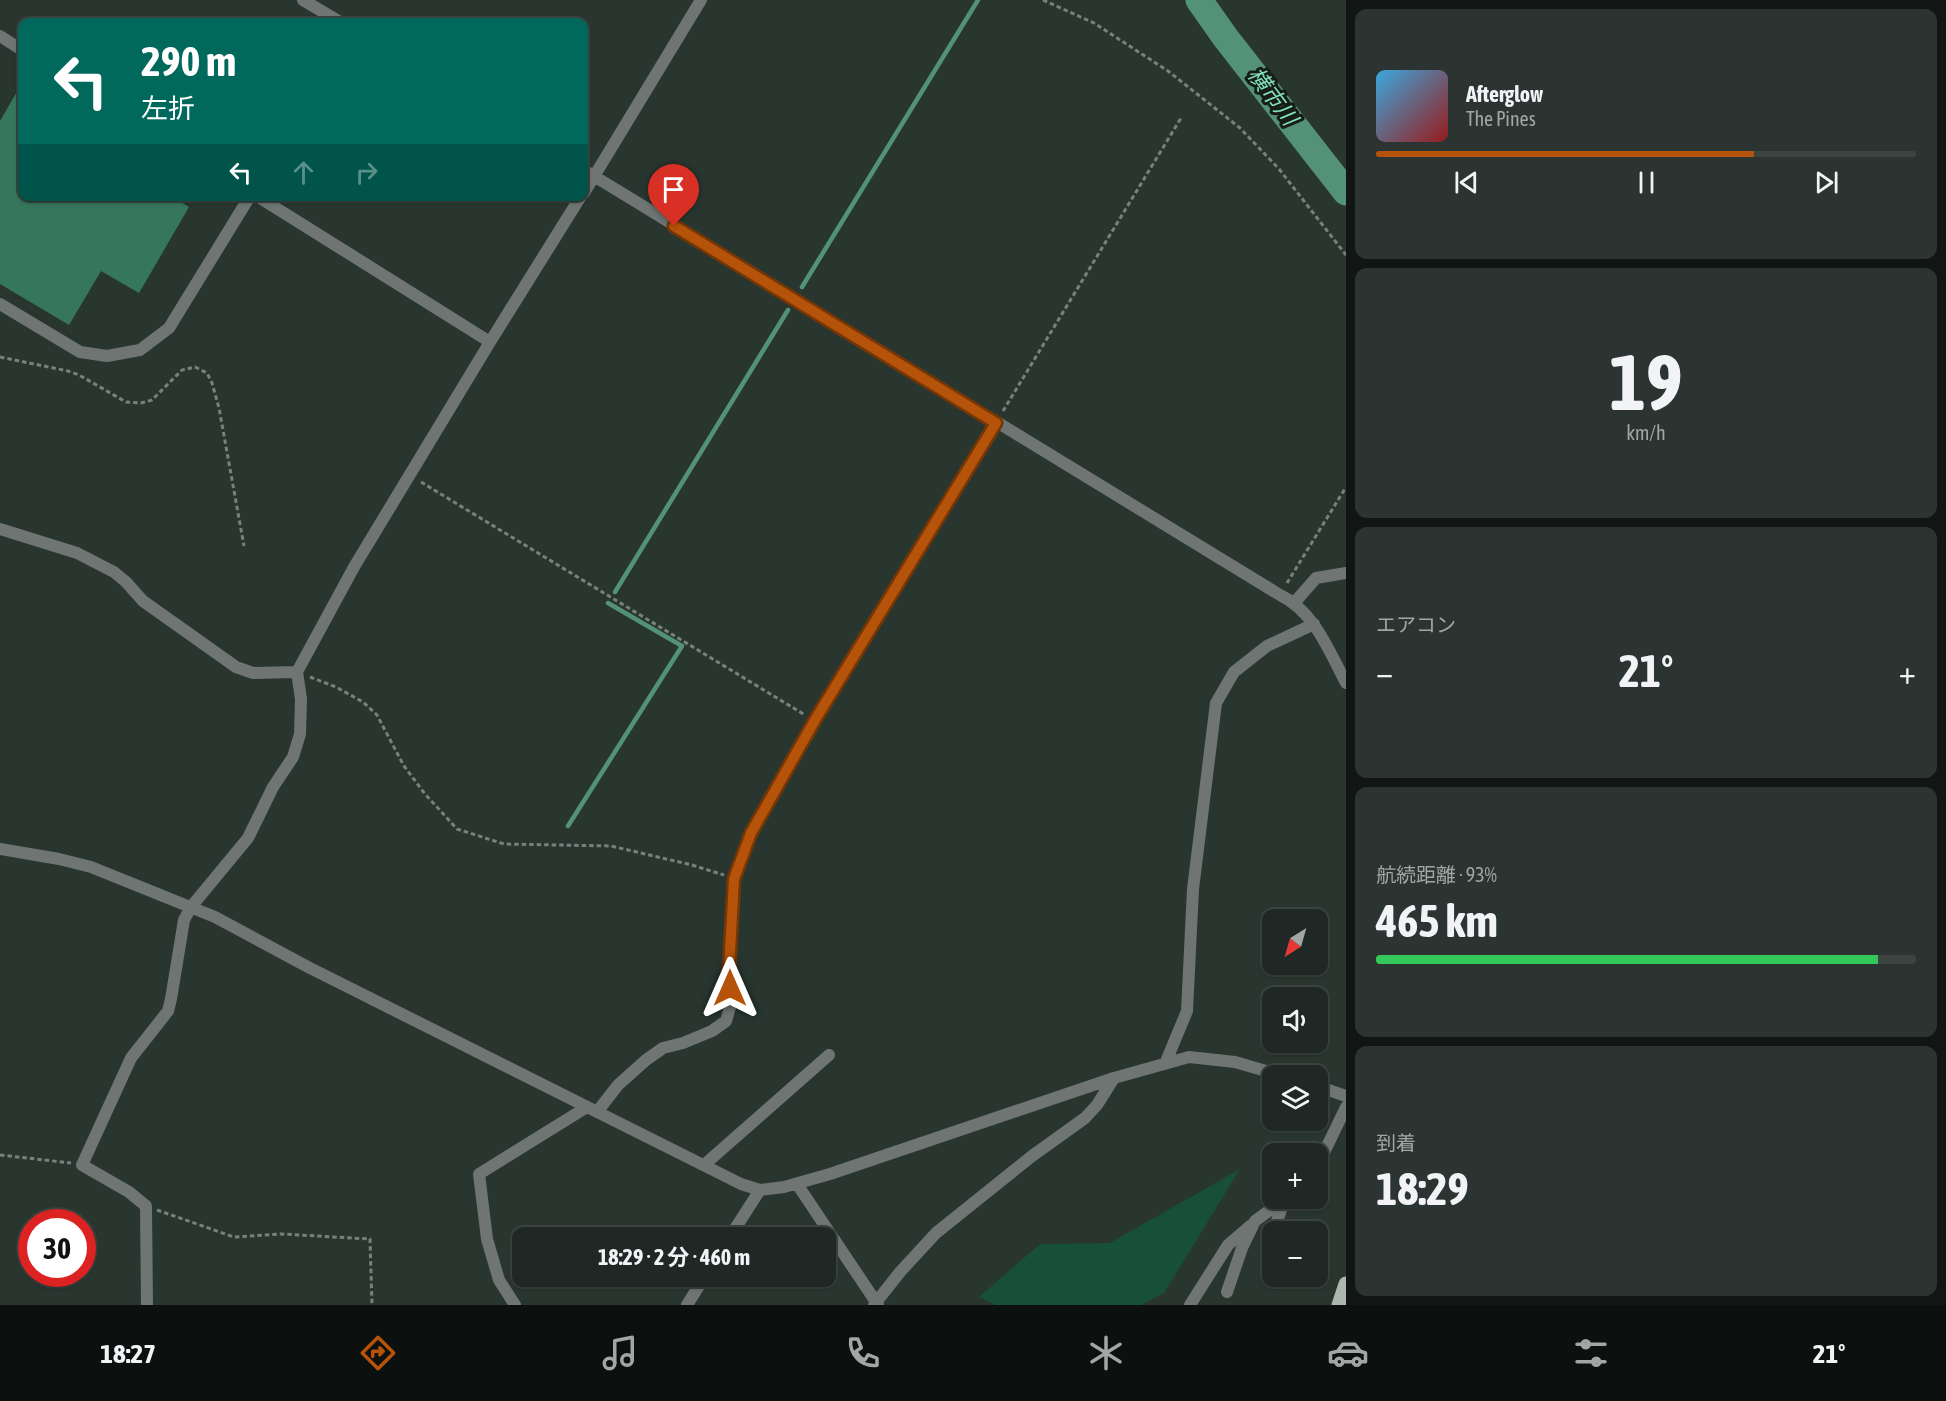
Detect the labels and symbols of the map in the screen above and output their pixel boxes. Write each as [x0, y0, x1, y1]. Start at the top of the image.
water label: 横市川 [1243, 62, 1304, 132]
pin [648, 164, 699, 226]
north arrow [1262, 909, 1328, 975]
position arrow [698, 956, 762, 1020]
speed limit sign: 30 [18, 1209, 96, 1287]

